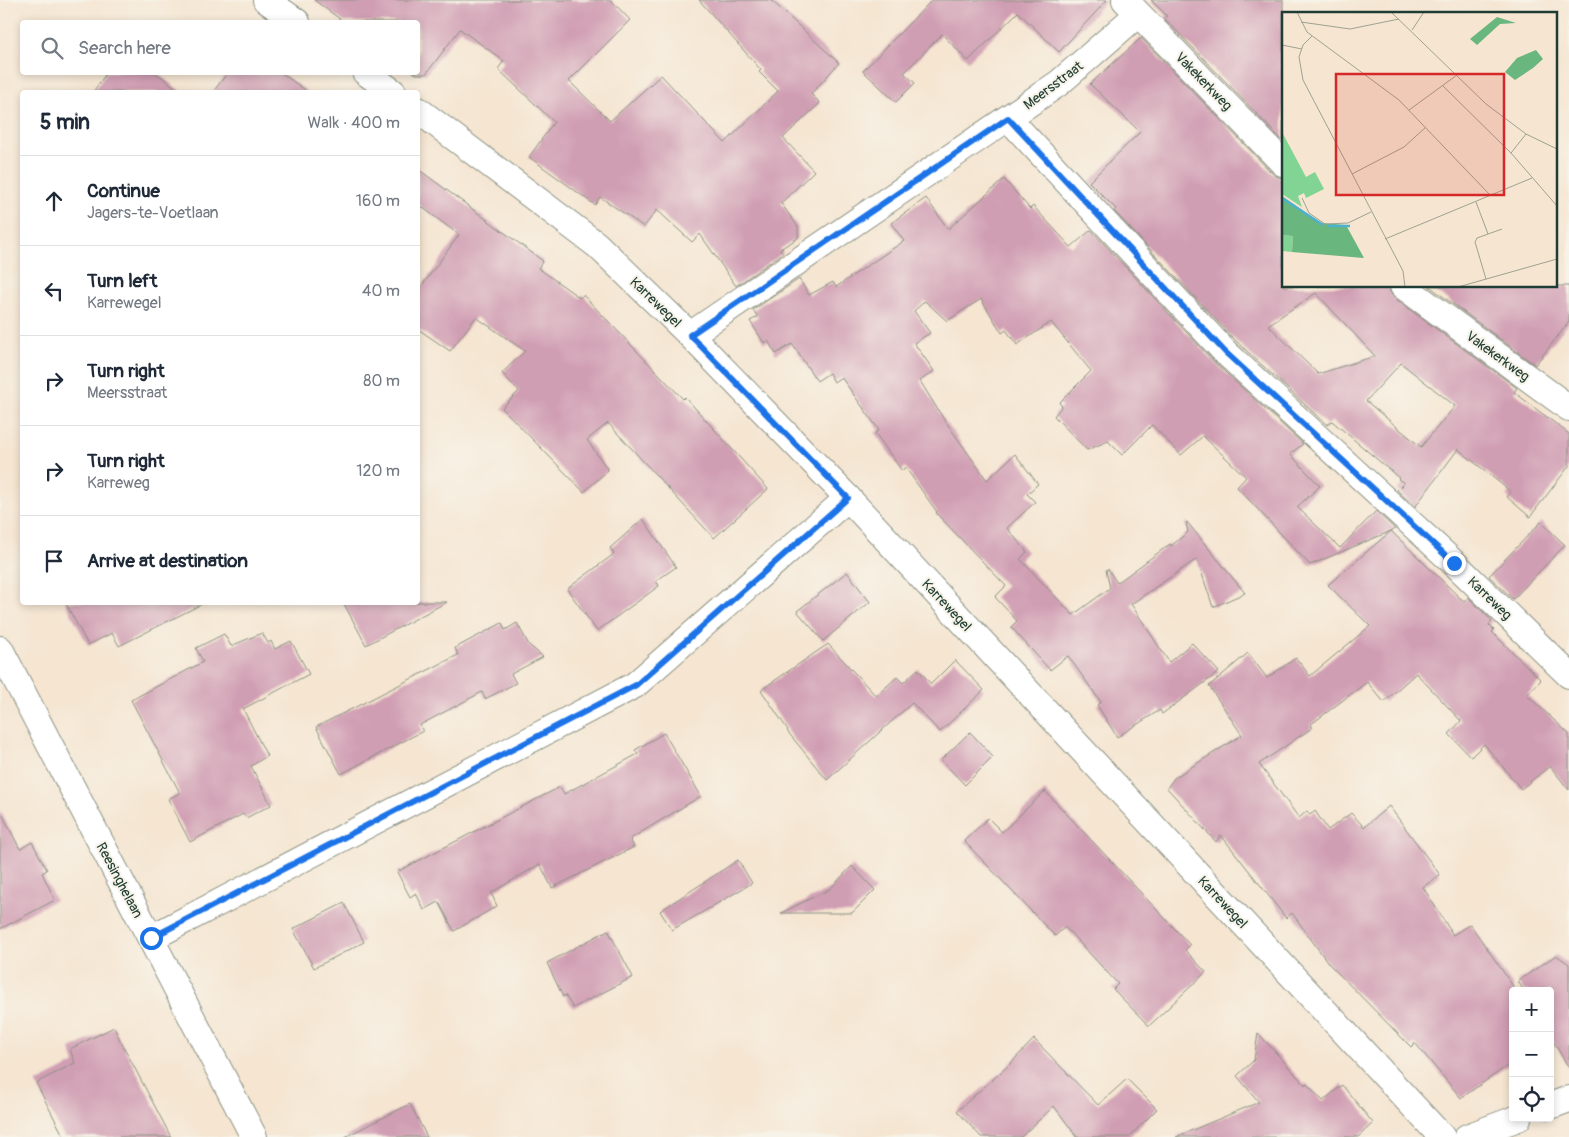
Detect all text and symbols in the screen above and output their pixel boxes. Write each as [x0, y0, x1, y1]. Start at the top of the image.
inset map [1282, 12, 1556, 288]
search box [20, 20, 420, 75]
icon: search [38, 34, 66, 62]
text: Search here [78, 36, 171, 60]
street label: Vakekerkweg [1172, 49, 1236, 114]
street label: Meersstraat [1020, 57, 1087, 113]
text: 5 min [40, 109, 90, 136]
text: Walk · 400 m [307, 113, 400, 133]
text: Continue [87, 179, 160, 203]
icon: ahead [40, 187, 68, 215]
text: 160 m [356, 191, 400, 211]
text: Jagers-te-Voetlaan [87, 203, 219, 223]
text: Turn left [87, 269, 157, 293]
street label: Karrewegel [626, 274, 685, 331]
icon: left [40, 277, 68, 305]
text: 40 m [362, 281, 400, 301]
text: Karrewegel [87, 293, 162, 313]
street label: Vakekerkweg [1463, 328, 1533, 385]
text: Turn right [87, 359, 165, 383]
icon: right [40, 367, 68, 395]
text: 80 m [363, 371, 400, 391]
text: Meersstraat [87, 383, 167, 403]
text: Turn right [87, 449, 165, 473]
icon: right [40, 457, 68, 485]
text: 120 m [356, 461, 400, 481]
text: Karreweg [87, 473, 150, 493]
icon: arrive [40, 547, 68, 575]
text: Arrive at destination [87, 549, 248, 573]
route end [1443, 552, 1466, 575]
street label: Karreweg [1464, 573, 1515, 624]
street label: Karrewegel [918, 576, 975, 635]
street label: Reesinghelaan [93, 840, 147, 921]
street label: Karrewegel [1194, 873, 1251, 932]
route start [140, 927, 163, 950]
map controls [1509, 987, 1554, 1122]
button: + [1509, 987, 1554, 1032]
button: − [1509, 1032, 1554, 1077]
button: locate [1509, 1077, 1554, 1122]

